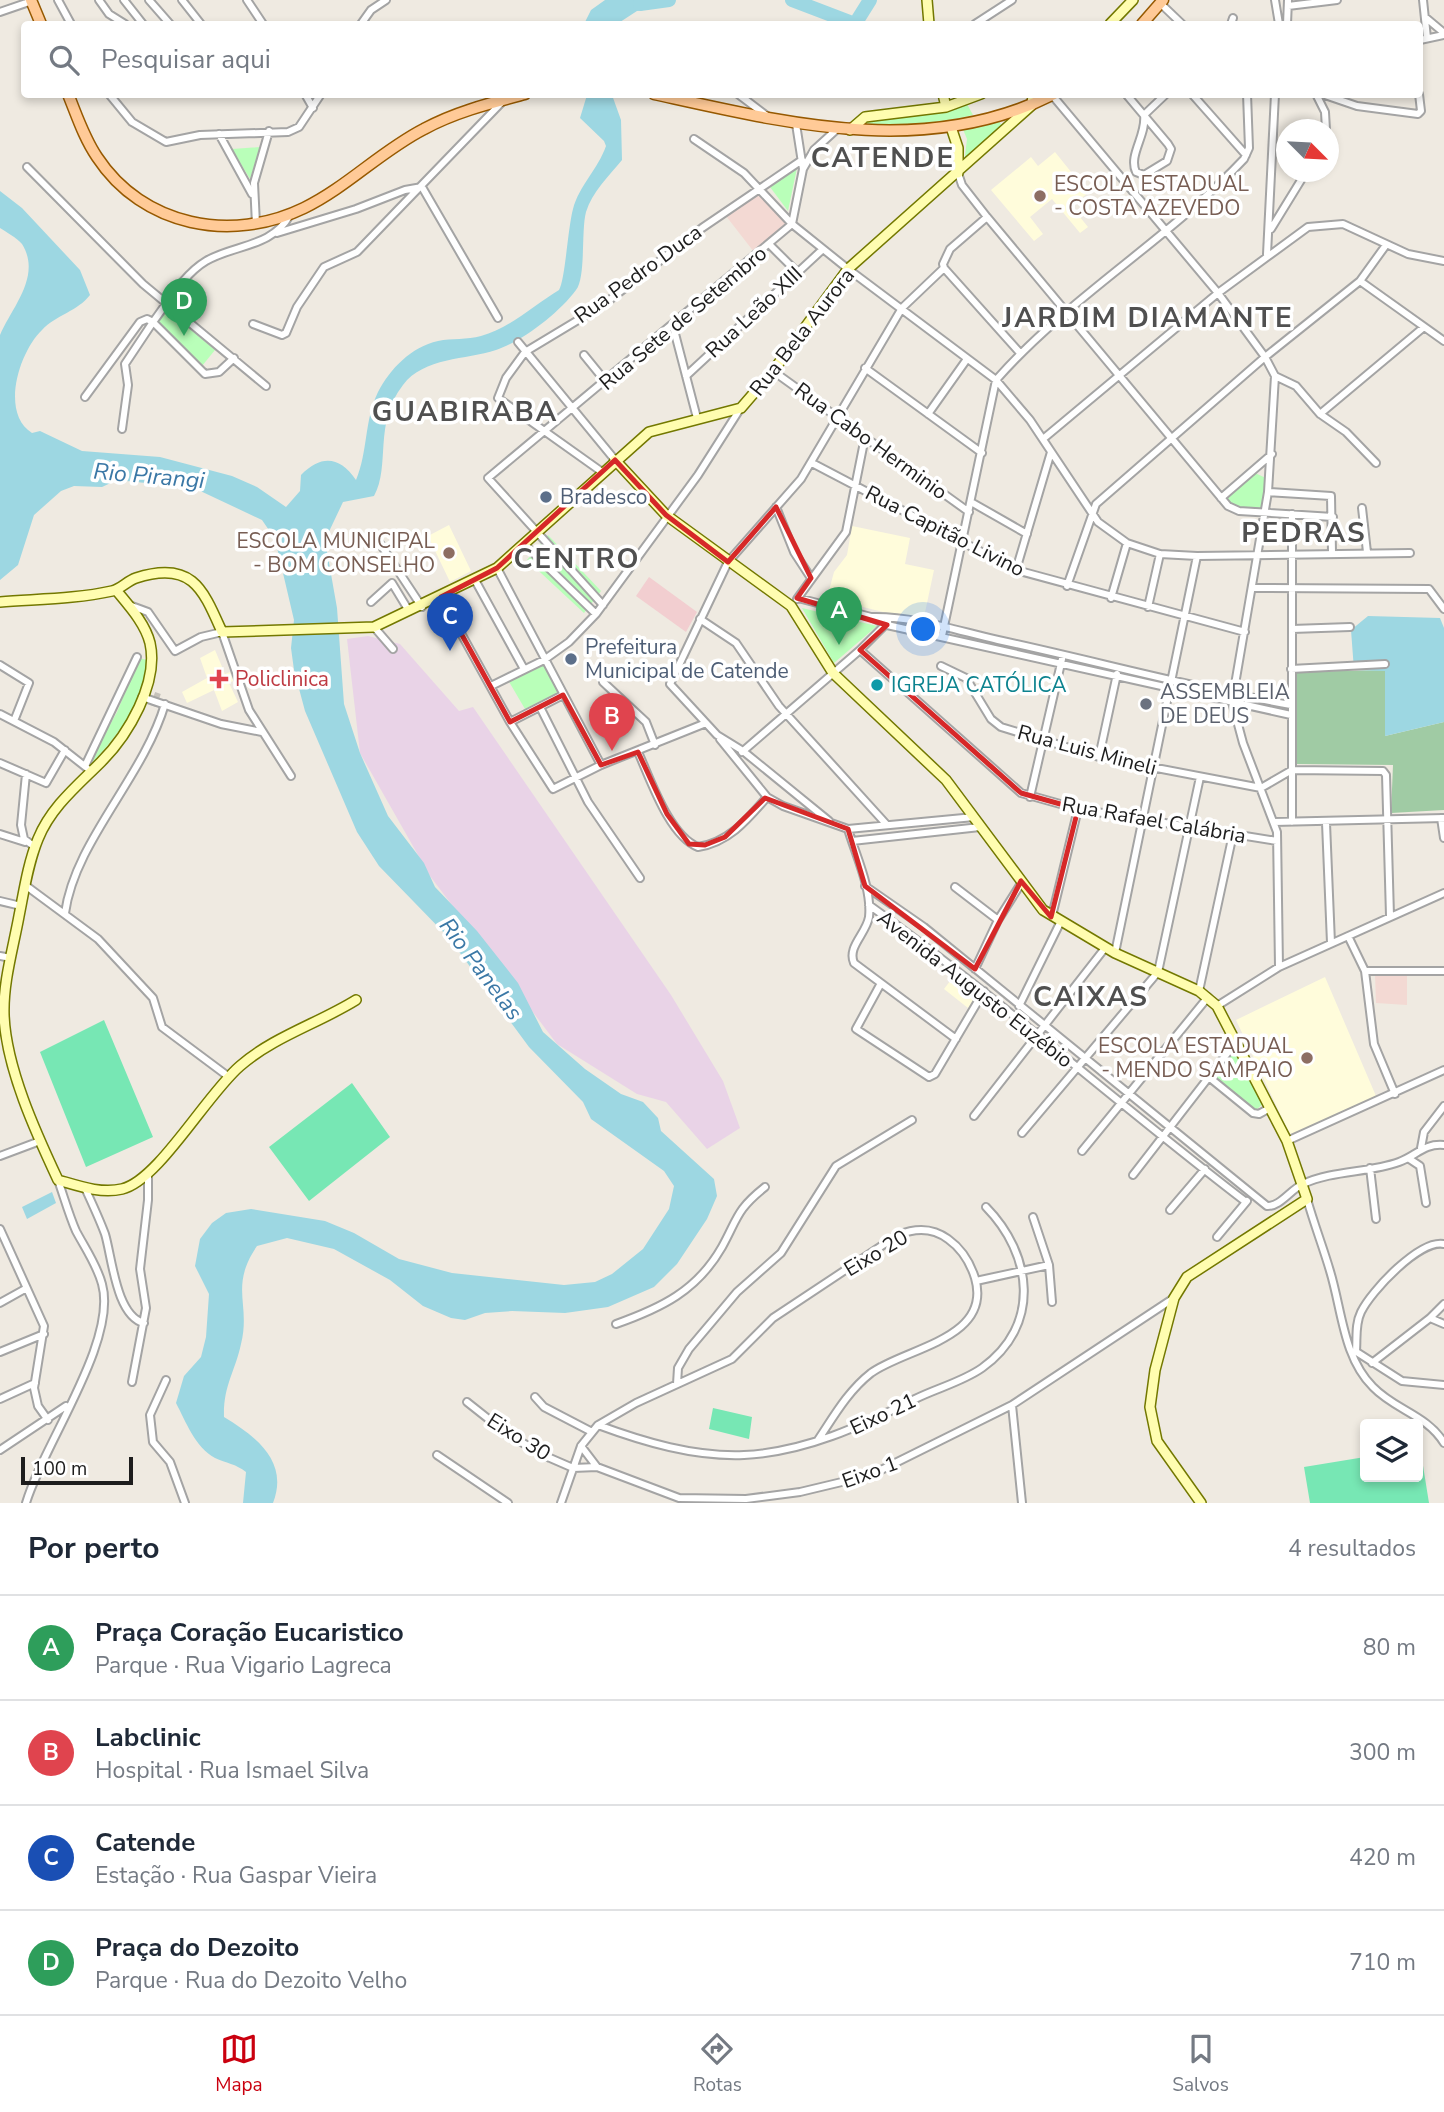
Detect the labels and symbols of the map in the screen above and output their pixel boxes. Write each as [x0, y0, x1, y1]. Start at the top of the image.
north arrow [1276, 119, 1339, 182]
district label: CATENDE [811, 139, 955, 177]
place label: ESCOLA ESTADUAL - COSTA AZEVEDO [1054, 170, 1249, 222]
marker: ESCOLA ESTADUAL - COSTA AZEVEDO [1032, 188, 1048, 204]
street label: Rua Pedro Duca [569, 218, 707, 330]
street label: Rua Sete de Setembro [593, 240, 773, 396]
street label: Rua Leão XIII [700, 260, 808, 364]
street label: Rua Bela Aurora [743, 262, 861, 402]
pin: D [161, 278, 207, 336]
district label: JARDIM DIAMANTE [1001, 299, 1294, 337]
street label: Rua Cabo Herminio [789, 376, 953, 506]
district label: GUABIRABA [372, 393, 558, 431]
water label: Rio Pirangi [92, 456, 207, 496]
street label: Rua Capitão Livino [860, 479, 1030, 583]
place label: Bradesco [560, 483, 647, 511]
marker: Bradesco [538, 489, 554, 505]
district label: PEDRAS [1241, 514, 1367, 552]
place label: ESCOLA MUNICIPAL - BOM CONSELHO [236, 527, 436, 579]
district label: CENTRO [513, 540, 641, 578]
marker: ESCOLA MUNICIPAL - BOM CONSELHO [441, 545, 457, 561]
pin: A [816, 587, 862, 645]
pin: C [427, 593, 473, 651]
your location [906, 612, 940, 646]
place label: Prefeitura Municipal de Catende [585, 633, 789, 685]
marker: Prefeitura Municipal de Catende [563, 651, 579, 667]
place label: Policlinica [235, 665, 329, 693]
marker: Policlinica [209, 669, 229, 689]
place label: IGREJA CATÓLICA [891, 671, 1067, 699]
marker: IGREJA CATÓLICA [869, 677, 885, 693]
place label: ASSEMBLEIA DE DEUS [1160, 678, 1290, 730]
pin: B [589, 693, 635, 751]
marker: ASSEMBLEIA DE DEUS [1138, 696, 1154, 712]
street label: Rua Luis Mineli [1014, 718, 1160, 782]
street label: Rua Rafael Calábria [1060, 790, 1248, 850]
street label: Avenida Augusto Euzébio [871, 904, 1079, 1074]
water label: Rio Panelas [432, 911, 530, 1027]
district label: CAIXAS [1033, 978, 1149, 1016]
place label: ESCOLA ESTADUAL - MENDO SAMPAIO [1098, 1032, 1294, 1084]
marker: ESCOLA ESTADUAL - MENDO SAMPAIO [1299, 1050, 1315, 1066]
street label: Eixo 20 [839, 1223, 913, 1283]
street label: Eixo 21 [845, 1386, 921, 1442]
street label: Eixo 30 [482, 1407, 556, 1467]
street label: Eixo 1 [838, 1449, 902, 1495]
scale bar [21, 1454, 133, 1486]

